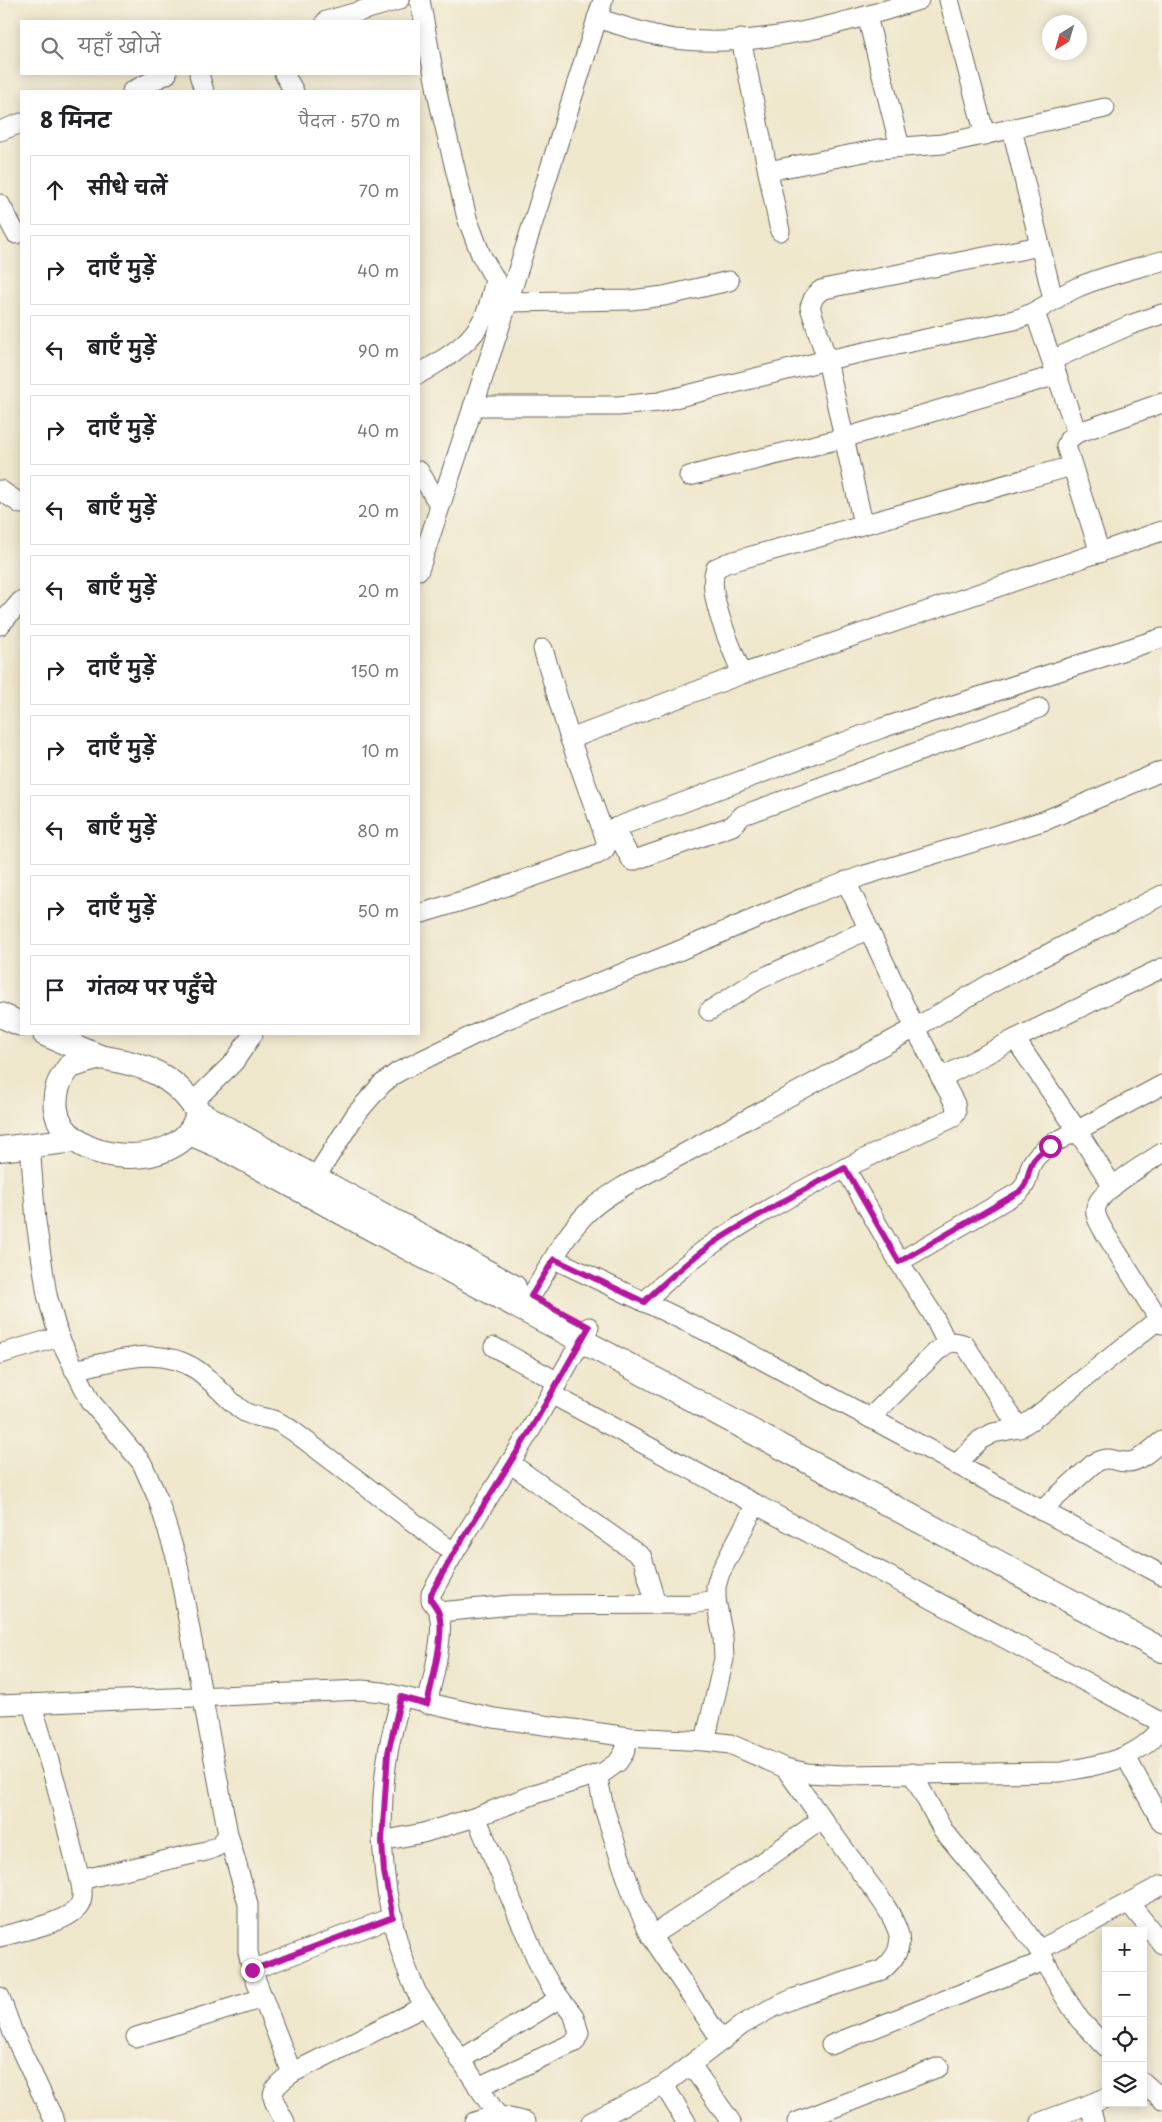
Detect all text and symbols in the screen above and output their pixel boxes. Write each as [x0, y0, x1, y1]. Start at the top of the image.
north arrow [1042, 15, 1087, 60]
search box [20, 20, 420, 75]
text: यहाँ खोजें [78, 31, 161, 59]
icon: search [38, 34, 66, 62]
text: 8 मिनट [40, 103, 111, 135]
text: पैदल · 570 m [299, 108, 400, 132]
text: सीधे चलें [88, 173, 167, 201]
icon: ahead [41, 176, 69, 204]
text: 70 m [359, 178, 399, 202]
text: दाएँ मुड़ें [88, 253, 155, 281]
icon: right [41, 256, 69, 284]
text: 40 m [357, 258, 399, 282]
text: बाएँ मुड़ें [88, 333, 156, 361]
icon: left [41, 336, 69, 364]
text: 90 m [358, 338, 399, 362]
text: दाएँ मुड़ें [88, 413, 155, 441]
icon: right [41, 416, 69, 444]
text: 40 m [357, 418, 399, 442]
text: बाएँ मुड़ें [88, 493, 156, 521]
icon: left [41, 496, 69, 524]
text: 20 m [358, 498, 399, 522]
text: बाएँ मुड़ें [88, 573, 156, 601]
icon: left [41, 576, 69, 604]
text: 20 m [358, 578, 399, 602]
text: दाएँ मुड़ें [88, 653, 155, 681]
icon: right [41, 656, 69, 684]
text: 150 m [351, 658, 399, 682]
text: दाएँ मुड़ें [88, 733, 155, 761]
icon: right [41, 736, 69, 764]
text: 10 m [362, 738, 399, 762]
text: बाएँ मुड़ें [88, 813, 156, 841]
icon: left [41, 816, 69, 844]
text: 80 m [357, 818, 399, 842]
text: दाएँ मुड़ें [88, 893, 155, 921]
icon: right [41, 896, 69, 924]
text: 50 m [358, 898, 399, 922]
text: गंतव्य पर पहुँचे [88, 973, 216, 1001]
icon: arrive [41, 976, 69, 1004]
route start [1039, 1135, 1062, 1158]
map controls [1102, 1927, 1147, 2107]
button: + [1102, 1927, 1147, 1972]
route end [241, 1959, 264, 1982]
button: − [1102, 1972, 1147, 2017]
button: locate [1102, 2017, 1147, 2062]
button: layers [1102, 2062, 1147, 2107]

